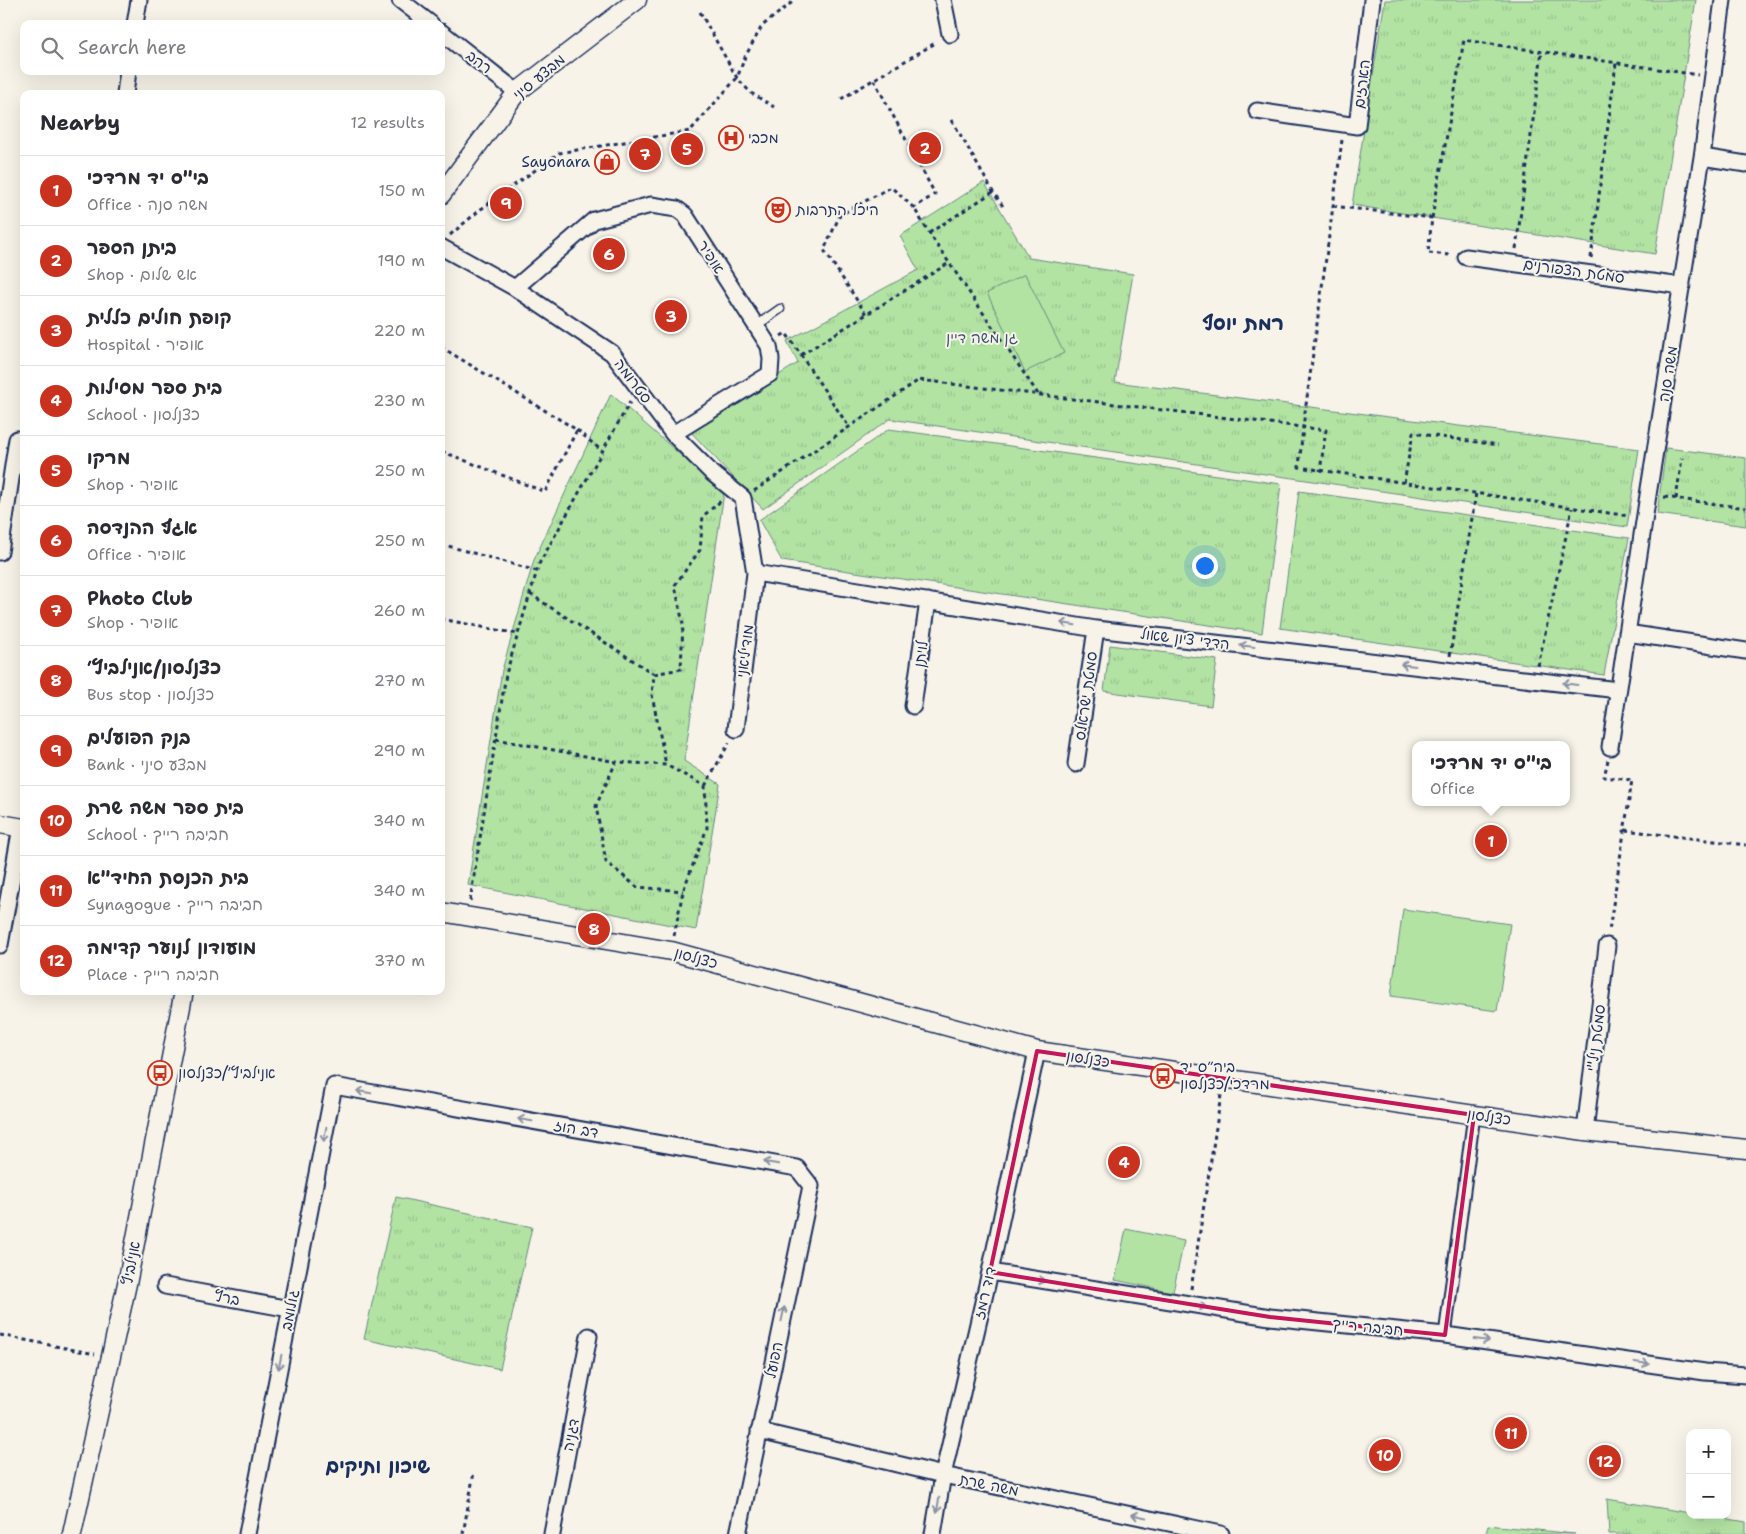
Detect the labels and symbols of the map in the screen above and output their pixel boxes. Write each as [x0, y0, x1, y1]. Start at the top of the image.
street label: רהב [462, 46, 496, 78]
street label: מבצע סיני [509, 49, 569, 105]
street label: הארזים [1349, 58, 1375, 110]
hospital icon: מכבי [718, 125, 744, 151]
place label: מכבי [748, 128, 779, 148]
pin: 2 [909, 129, 941, 167]
pin: 5 [671, 130, 703, 168]
pin: 7 [629, 135, 661, 173]
shop icon: Sayonara [594, 149, 620, 175]
place label: Sayonara [522, 152, 591, 172]
pin: 9 [490, 184, 522, 222]
theatre icon: היכל התרבות [765, 197, 791, 223]
place label: היכל התרבות [795, 200, 879, 220]
pin: 6 [593, 235, 625, 273]
street label: אופיר [693, 236, 729, 278]
street label: סמטת הצפורנים [1522, 254, 1626, 288]
pin: 3 [655, 297, 687, 335]
district label: רמת יוסף [1202, 310, 1284, 336]
park label: גן משה דיין [946, 328, 1018, 348]
street label: משה סנה [1654, 344, 1682, 404]
street label: סטרומה [610, 354, 656, 408]
your location [1192, 553, 1218, 579]
one-way arrow [1061, 619, 1077, 629]
street label: מודיליאני [732, 623, 758, 679]
street label: הדדי ציון שאול [1139, 624, 1231, 654]
street label: לויתן [909, 639, 933, 669]
one-way arrow [1239, 641, 1255, 651]
street label: סמטת ישראלס [1070, 650, 1102, 742]
one-way arrow [1400, 660, 1416, 670]
one-way arrow [1562, 679, 1578, 689]
pin: 1 [1475, 822, 1507, 860]
pin: 8 [578, 910, 610, 948]
street label: כצנלסון [672, 943, 720, 973]
street label: סמטת ניל"י [1582, 1003, 1610, 1073]
street label: כצנלסון [1065, 1046, 1111, 1072]
place label: ביה״ס יד מרדכי/כצנלסון [1180, 1057, 1270, 1094]
bus stop icon: אנילביץ׳/כצנלסון [147, 1060, 173, 1086]
place label: אנילביץ׳/כצנלסון [178, 1063, 276, 1083]
bus stop icon: ביה״ס יד מרדכי/כצנלסון [1150, 1063, 1176, 1089]
one-way arrow [357, 1086, 373, 1096]
street label: כצנלסון [1466, 1104, 1512, 1130]
one-way arrow [517, 1114, 533, 1124]
street label: דב הוז [552, 1115, 600, 1143]
one-way arrow [319, 1126, 329, 1142]
pin: 4 [1108, 1143, 1140, 1181]
one-way arrow [763, 1158, 779, 1168]
street label: אנילביץ [117, 1239, 145, 1287]
street label: דוד רמז [969, 1265, 1001, 1321]
one-way arrow [1030, 1275, 1046, 1285]
street label: ברץ [212, 1286, 242, 1310]
street label: גולומב [276, 1288, 304, 1332]
one-way arrow [1190, 1301, 1206, 1311]
one-way arrow [779, 1307, 789, 1323]
street label: חביבה רייך [1332, 1313, 1404, 1341]
one-way arrow [1473, 1335, 1489, 1345]
street label: הפועל [760, 1340, 788, 1380]
one-way arrow [274, 1354, 284, 1370]
one-way arrow [1634, 1359, 1650, 1369]
pin: 11 [1495, 1414, 1527, 1452]
street label: דגניה [558, 1417, 584, 1453]
pin: 10 [1369, 1436, 1401, 1474]
pin: 12 [1589, 1442, 1621, 1480]
district label: שיכון ותיקים [326, 1453, 430, 1479]
street label: משה שרת [956, 1469, 1021, 1501]
one-way arrow [932, 1496, 942, 1512]
one-way arrow [1132, 1511, 1148, 1520]

